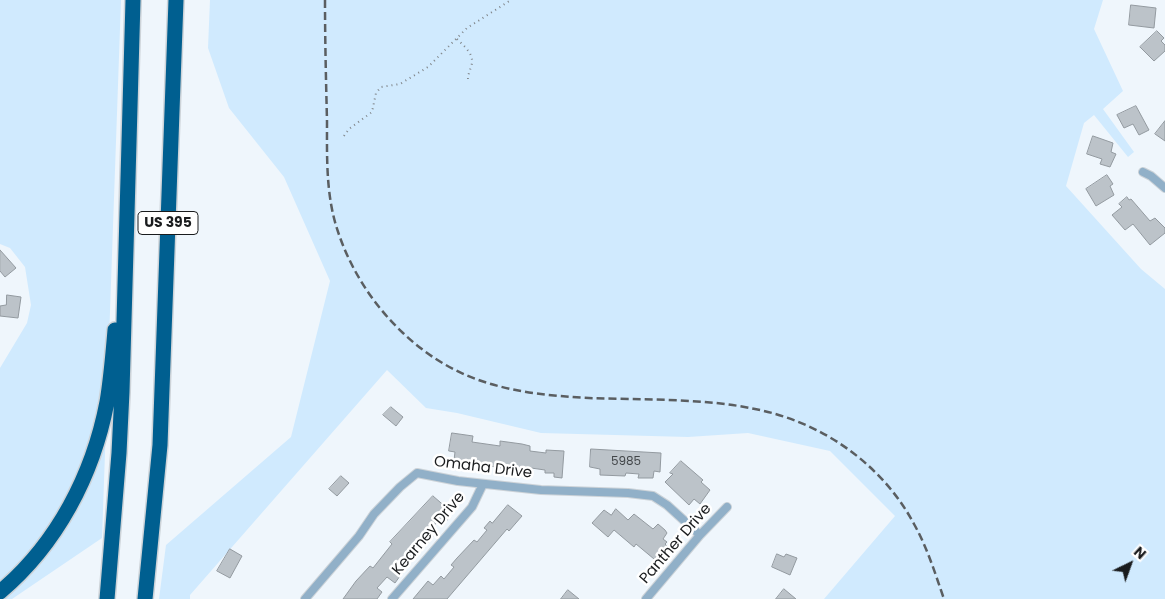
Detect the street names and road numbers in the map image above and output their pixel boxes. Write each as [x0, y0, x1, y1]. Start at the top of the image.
road number: US 395 [138, 212, 198, 234]
street label: Omaha Drive [433, 453, 533, 483]
street label: Kearney Drive [389, 489, 469, 579]
street label: Panther Drive [636, 500, 716, 588]

